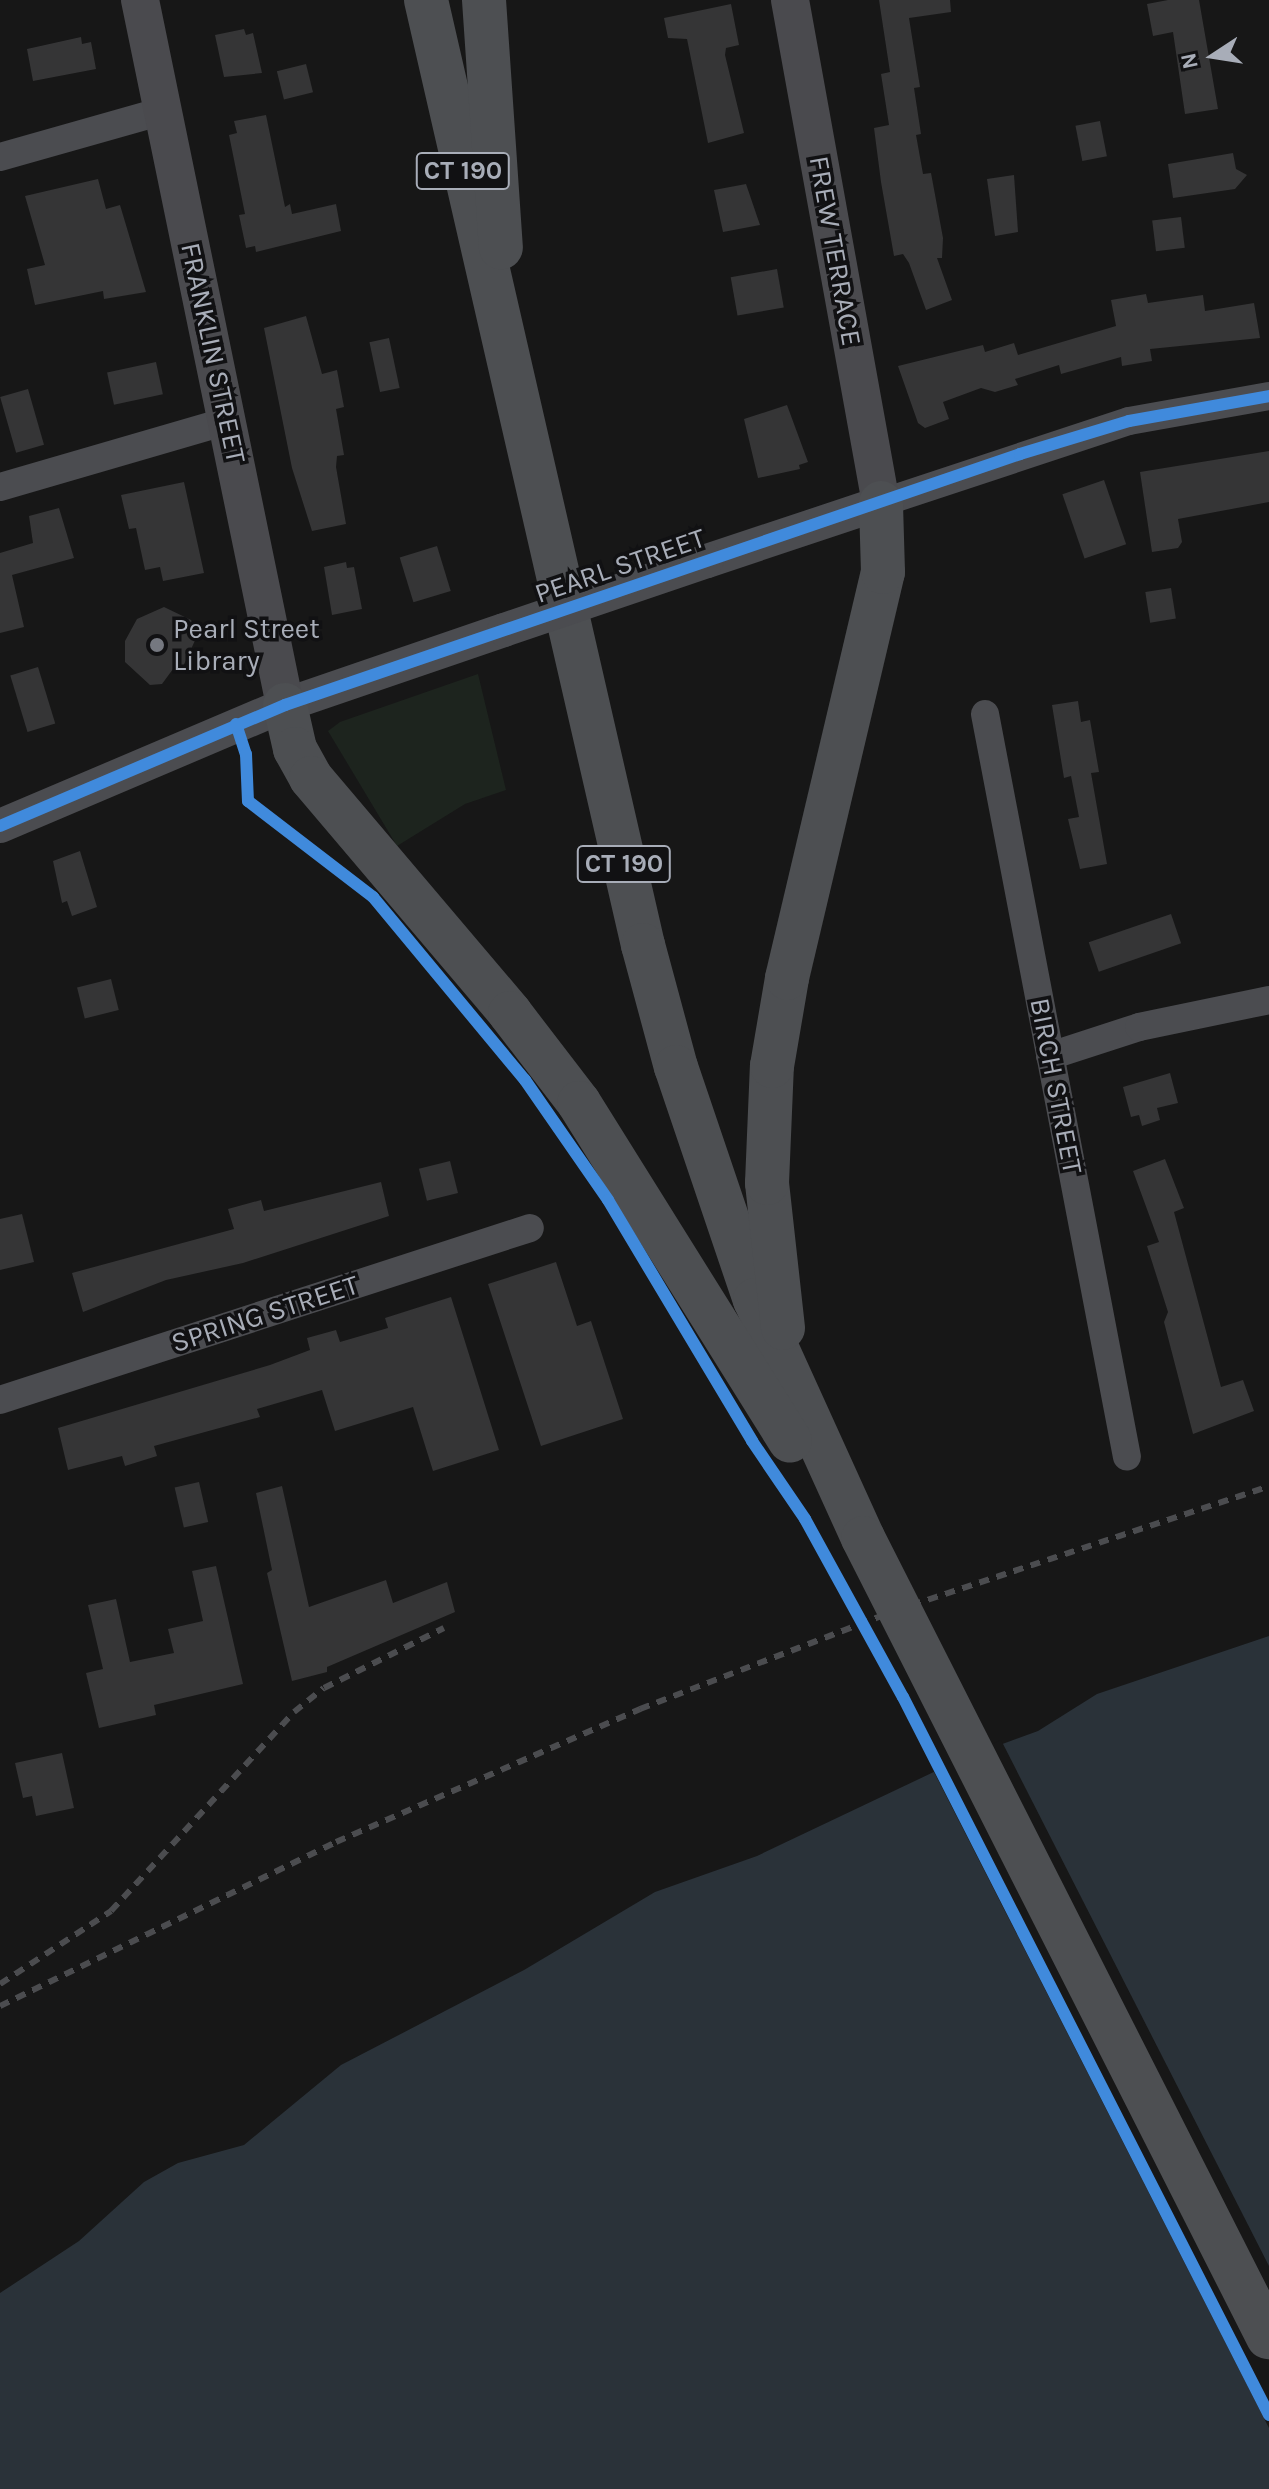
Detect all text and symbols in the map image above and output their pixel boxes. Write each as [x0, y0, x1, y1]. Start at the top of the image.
north arrow [1173, 16, 1253, 96]
text: N [1175, 51, 1204, 71]
road number: CT 190 [415, 149, 511, 193]
street label: FREW TERRACE [802, 153, 868, 349]
street label: FRANKLIN STREET [173, 240, 253, 466]
street label: PEARL STREET [530, 521, 710, 611]
place label: Pearl Street Library [173, 612, 320, 678]
marker: Pearl Street Library [148, 636, 166, 654]
road number: CT 190 [576, 842, 672, 886]
street label: BIRCH STREET [1022, 995, 1090, 1177]
street label: SPRING STREET [167, 1268, 363, 1360]

